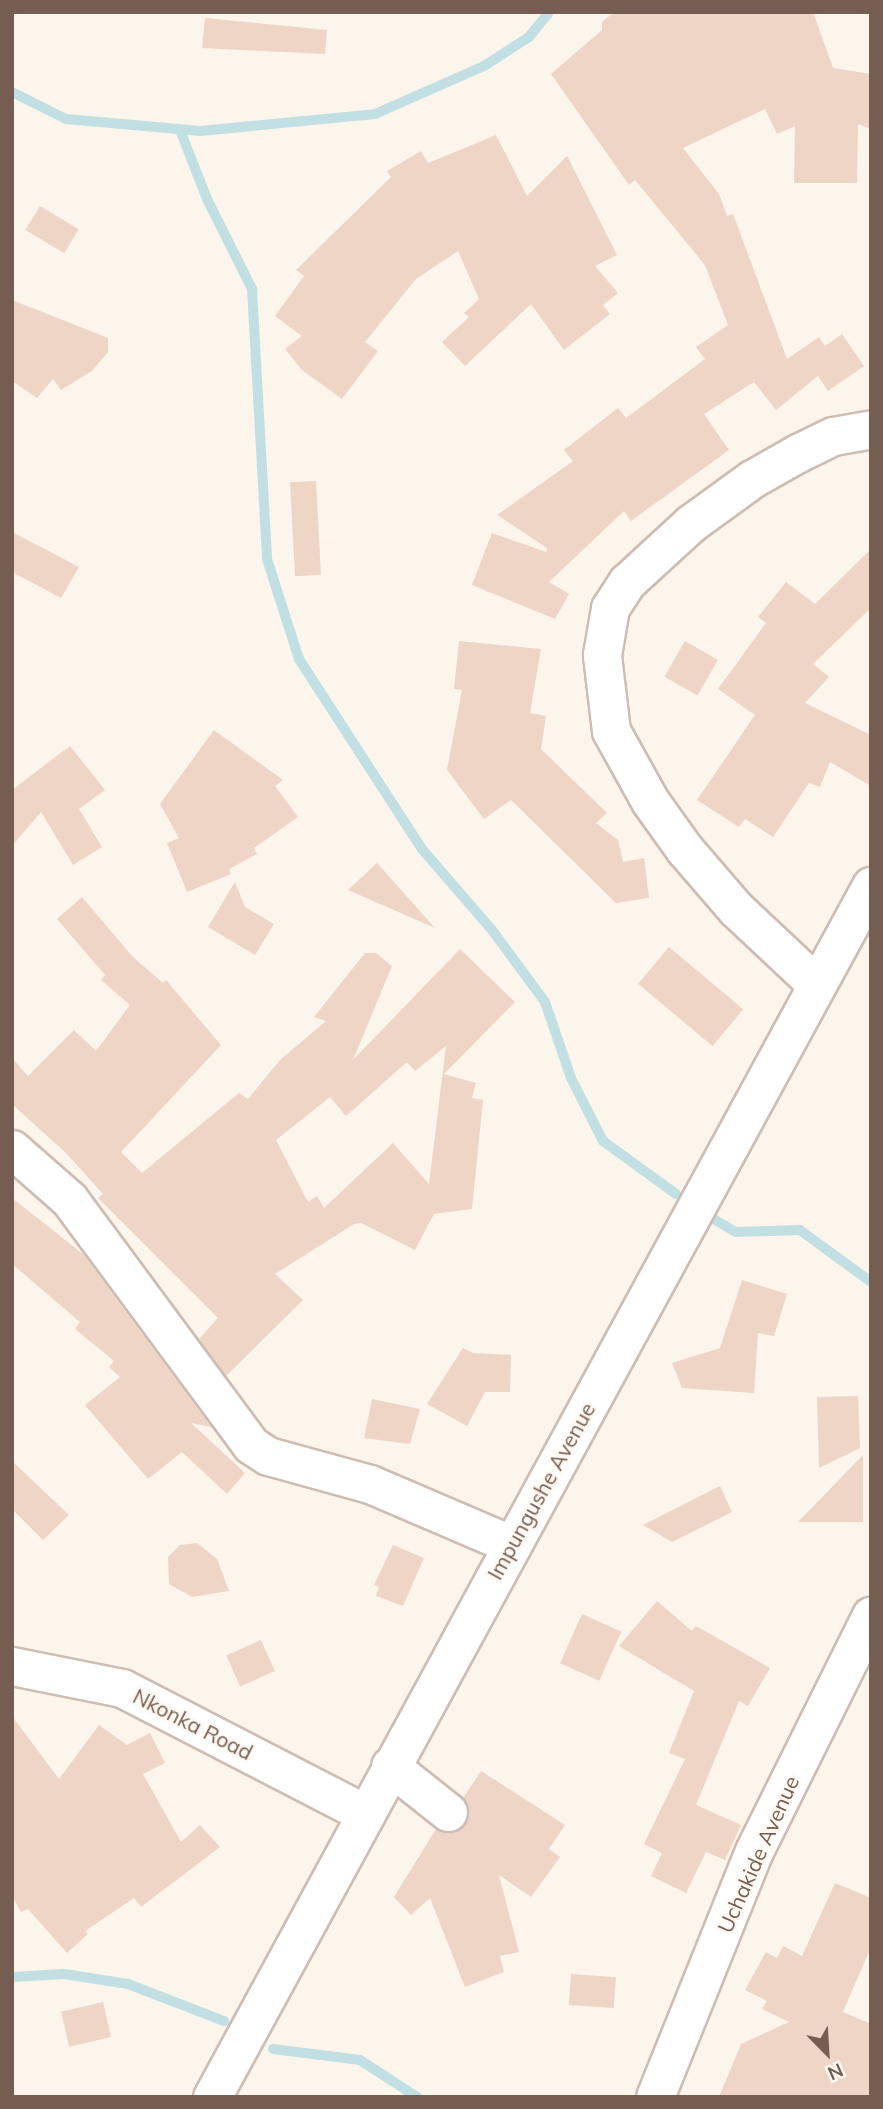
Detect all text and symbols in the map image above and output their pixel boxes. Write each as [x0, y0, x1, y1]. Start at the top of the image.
street label: Impungushe Avenue [482, 1398, 600, 1584]
street label: Nkonka Road [129, 1683, 257, 1765]
street label: Uchakide Avenue [712, 1772, 804, 1936]
north arrow [792, 2018, 862, 2088]
text: N [824, 2058, 847, 2086]

